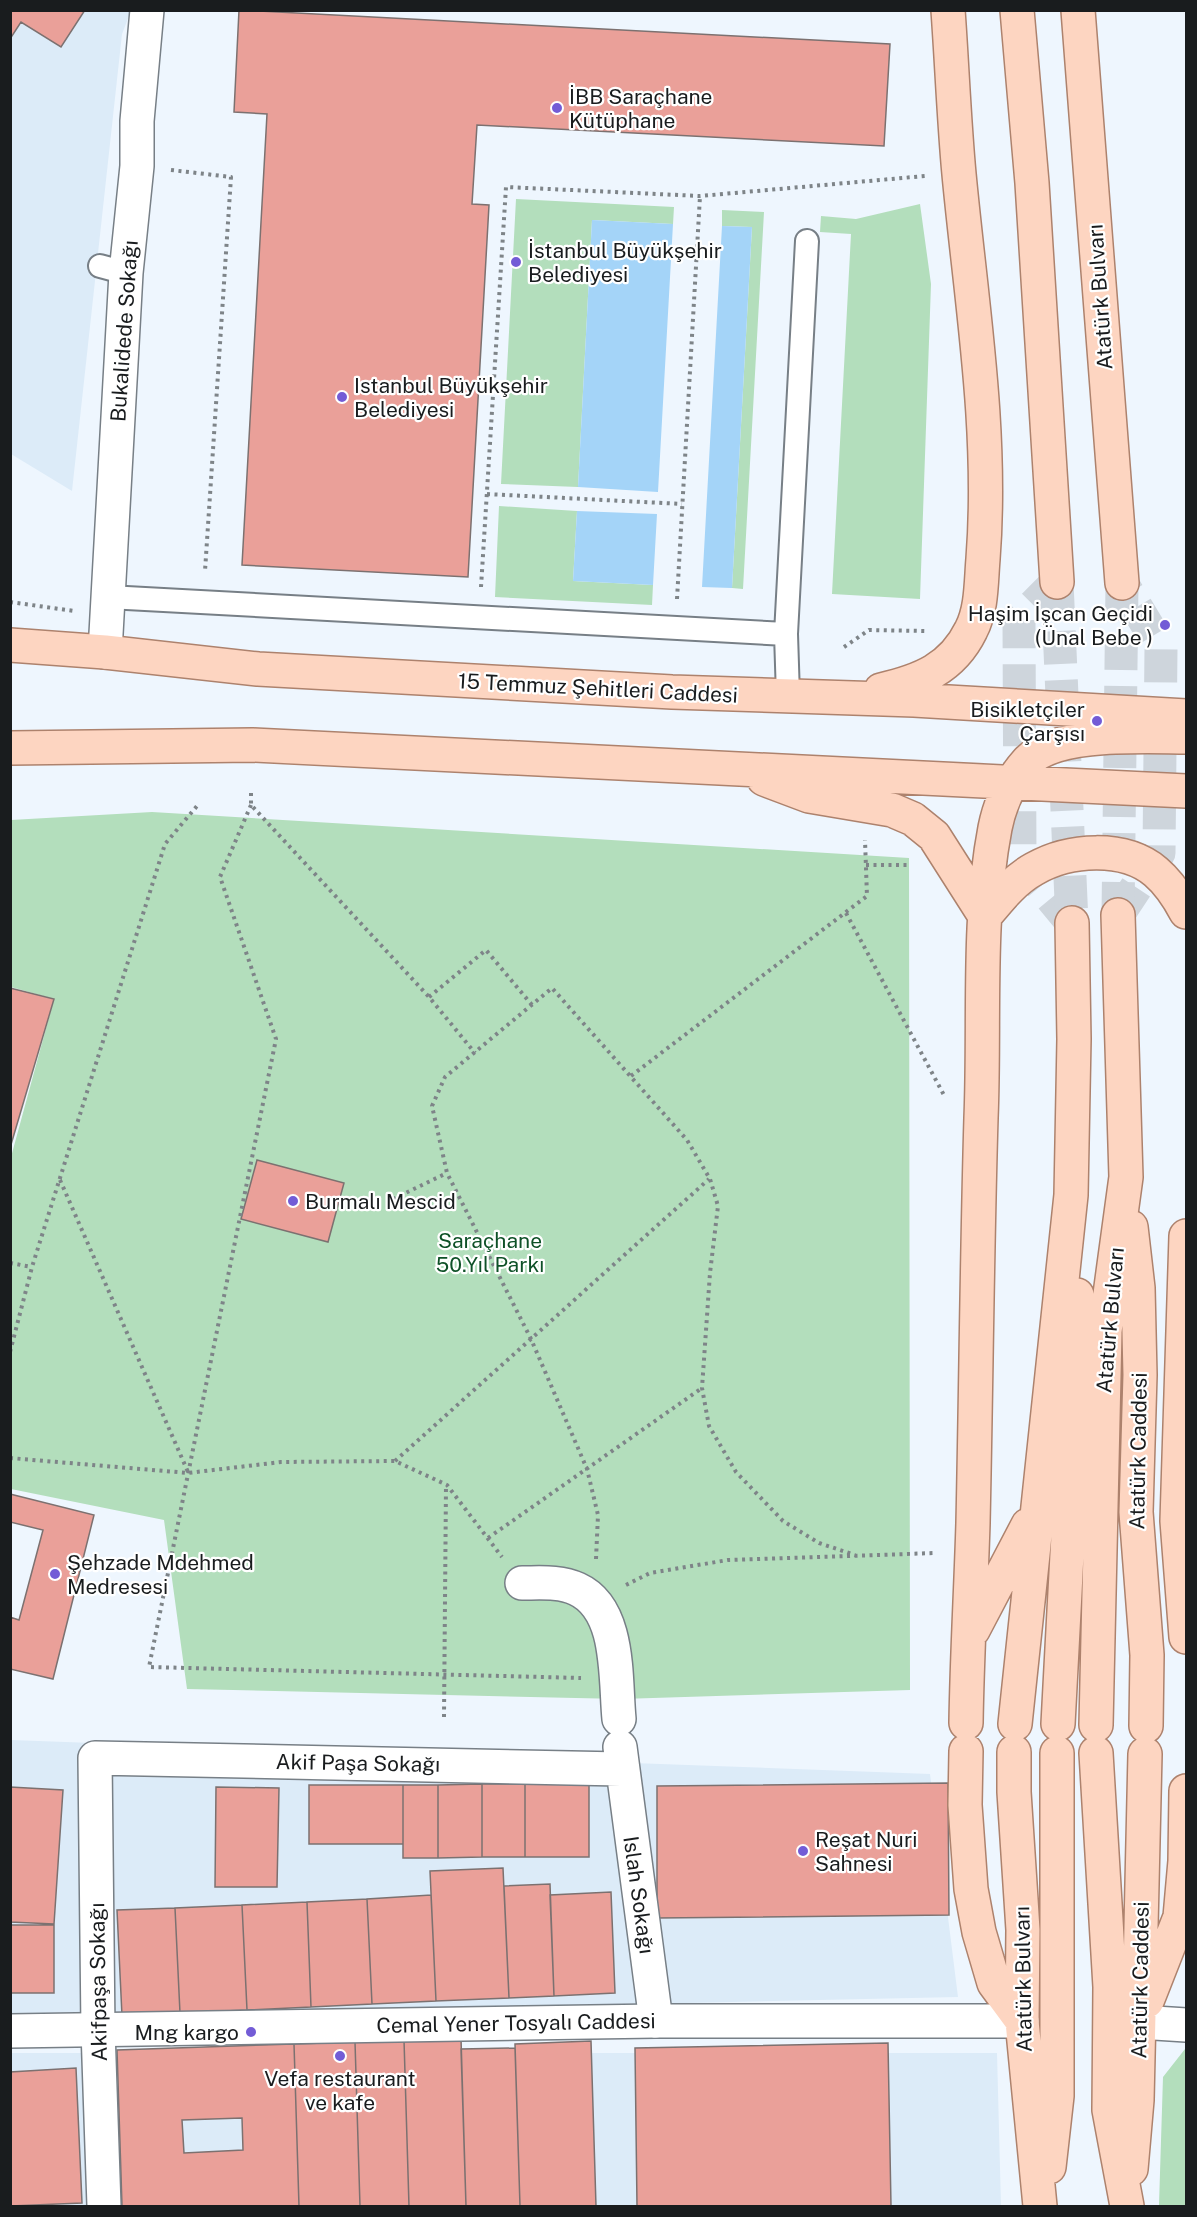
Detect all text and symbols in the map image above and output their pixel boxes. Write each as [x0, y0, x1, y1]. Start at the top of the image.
place label: İBB Saraçhane Kütüphane [569, 84, 713, 133]
marker: İBB Saraçhane Kütüphane [550, 101, 564, 115]
street label: Atatürk Bulvarı [1082, 223, 1118, 371]
place label: İstanbul Büyükşehir Belediyesi [528, 238, 722, 287]
street label: Bukalidede Sokağı [105, 239, 143, 423]
marker: İstanbul Büyükşehir Belediyesi [509, 255, 523, 269]
place label: Istanbul Büyükşehir Belediyesi [354, 373, 548, 422]
marker: Istanbul Büyükşehir Belediyesi [335, 390, 349, 404]
place label: Haşim İşcan Geçidi (Ünal Bebe ) [968, 601, 1153, 650]
marker: Haşim İşcan Geçidi (Ünal Bebe ) [1158, 618, 1172, 632]
street label: 15 Temmuz Şehitleri Caddesi [458, 668, 738, 708]
place label: Bisikletçiler Çarşısı [970, 697, 1085, 746]
marker: Bisikletçiler Çarşısı [1090, 714, 1104, 728]
place label: Burmalı Mescid [305, 1189, 456, 1214]
marker: Burmalı Mescid [286, 1194, 300, 1208]
park label: Saraçhane 50.Yıl Parkı [436, 1228, 544, 1277]
street label: Atatürk Bulvarı [1091, 1246, 1129, 1394]
street label: Atatürk Caddesi [1124, 1372, 1152, 1530]
place label: Şehzade Mdehmed Medresesi [67, 1550, 254, 1599]
marker: Şehzade Mdehmed Medresesi [48, 1567, 62, 1581]
street label: Akif Paşa Sokağı [275, 1749, 441, 1777]
place label: Reşat Nuri Sahnesi [815, 1827, 917, 1876]
street label: Islah Sokağı [618, 1834, 660, 1956]
marker: Reşat Nuri Sahnesi [796, 1844, 810, 1858]
street label: Atatürk Caddesi [1126, 1901, 1154, 2059]
street label: Akifpaşa Sokağı [84, 1902, 112, 2062]
street label: Atatürk Bulvarı [1009, 1906, 1037, 2052]
street label: Cemal Yener Tosyalı Caddesi [376, 2008, 656, 2038]
place label: Mng kargo [135, 2020, 239, 2045]
marker: Mng kargo [244, 2025, 258, 2039]
marker: Vefa restaurant ve kafe [333, 2049, 347, 2063]
place label: Vefa restaurant ve kafe [264, 2066, 416, 2115]

